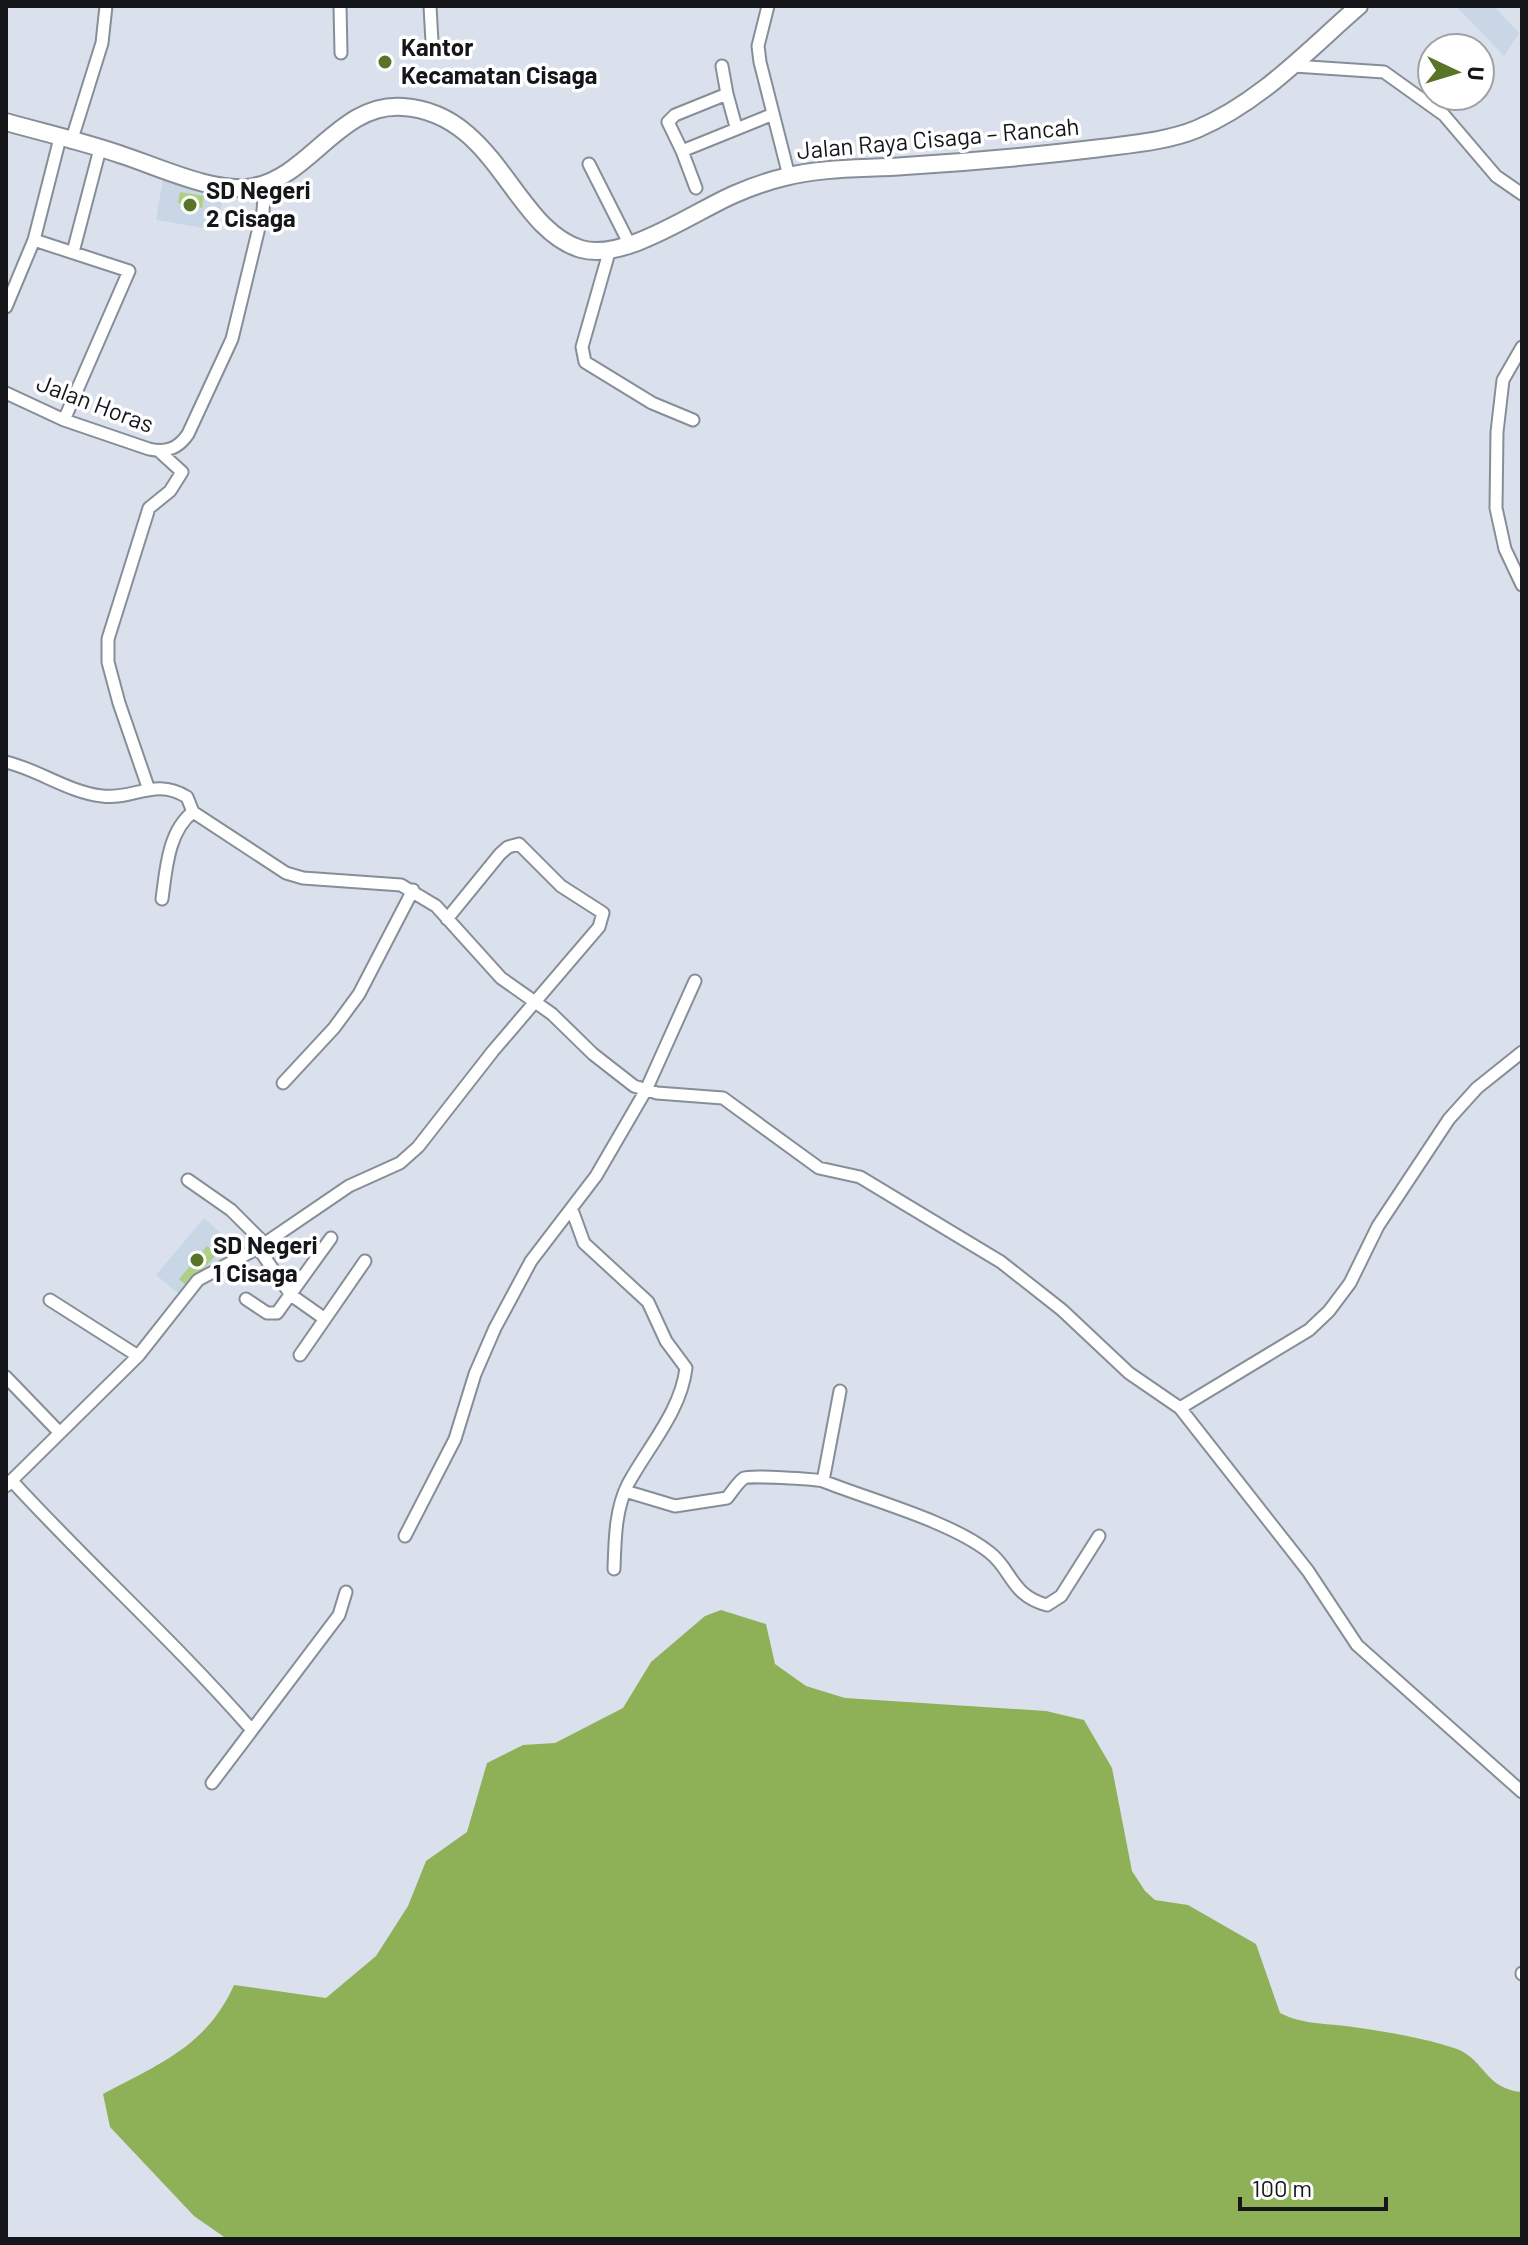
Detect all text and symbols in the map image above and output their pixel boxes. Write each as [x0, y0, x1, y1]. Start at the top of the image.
place label: Kantor Kecamatan Cisaga [401, 32, 597, 89]
north arrow [1416, 32, 1496, 112]
marker: Kantor Kecamatan Cisaga [376, 53, 394, 71]
text: U [1463, 66, 1490, 81]
street label: Jalan Raya Cisaga – Rancah [795, 111, 1080, 164]
place label: SD Negeri 2 Cisaga [206, 175, 311, 232]
marker: SD Negeri 2 Cisaga [181, 196, 199, 214]
street label: Jalan Horas [33, 367, 158, 438]
place label: SD Negeri 1 Cisaga [213, 1230, 318, 1287]
marker: SD Negeri 1 Cisaga [188, 1251, 206, 1269]
scale bar [1240, 2161, 1386, 2211]
text: 100 m [1252, 2173, 1312, 2202]

